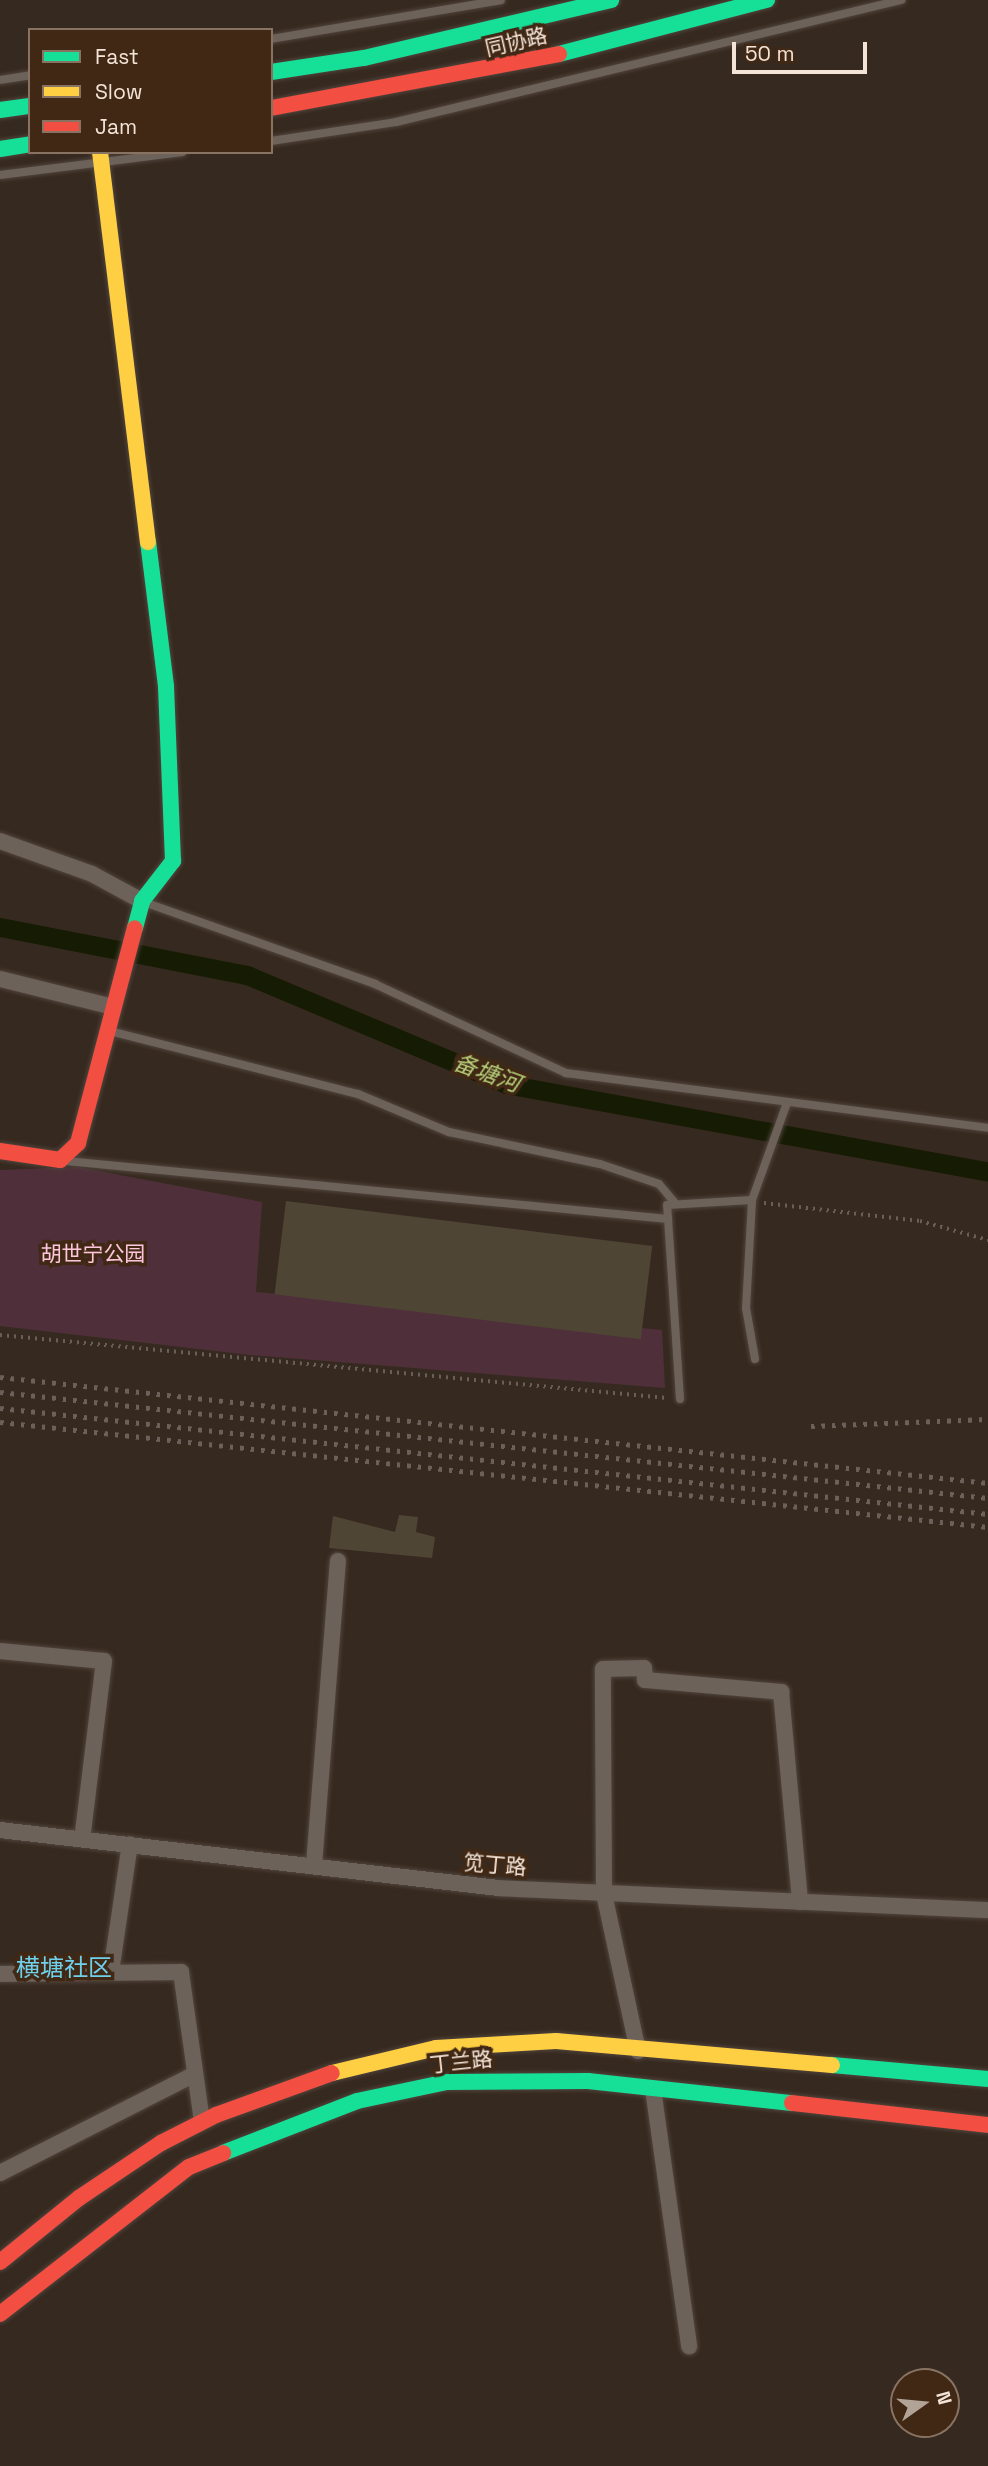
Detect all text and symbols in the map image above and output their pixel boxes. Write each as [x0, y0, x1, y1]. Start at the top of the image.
street label: 同协路 [482, 23, 550, 61]
legend [28, 28, 273, 154]
scale bar [736, 28, 871, 72]
text: 50 m [745, 40, 795, 67]
text: Fast [95, 43, 139, 70]
text: Slow [95, 78, 143, 105]
text: Jam [95, 113, 137, 140]
water label: 备塘河 [450, 1048, 524, 1098]
park label: 胡世宁公园 [41, 1241, 145, 1267]
street label: 笕丁路 [463, 1850, 527, 1880]
district label: 横塘社区 [16, 1954, 112, 1982]
street label: 丁兰路 [428, 2046, 494, 2078]
north arrow [890, 2368, 960, 2438]
text: N [930, 2389, 958, 2407]

